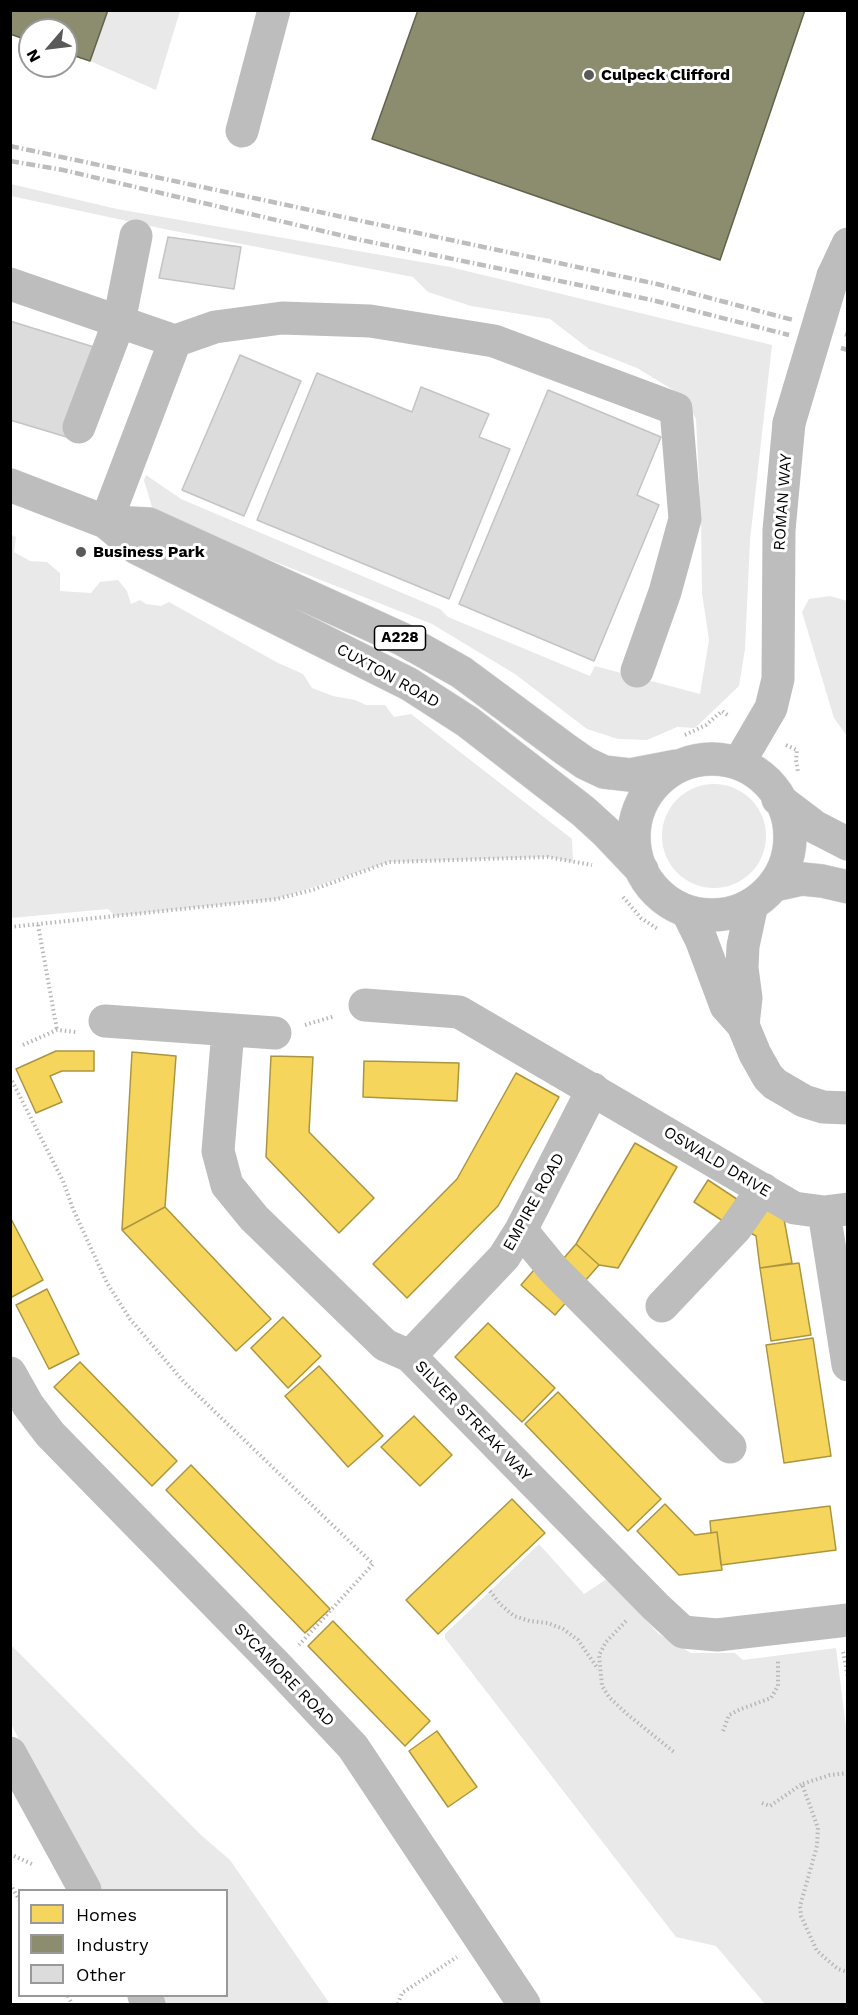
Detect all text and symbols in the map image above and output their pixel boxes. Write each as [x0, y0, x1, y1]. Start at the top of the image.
north arrow [18, 18, 78, 78]
text: N [22, 46, 45, 65]
place label: Culpeck Clifford [601, 65, 730, 85]
marker: Culpeck Clifford [582, 68, 596, 82]
street label: ROMAN WAY [770, 453, 796, 551]
place label: Business Park [93, 542, 205, 562]
marker: Business Park [74, 545, 88, 559]
road number: A228 [374, 626, 426, 650]
street label: CUXTON ROAD [333, 640, 443, 712]
street label: OSWALD DRIVE [660, 1122, 774, 1202]
street label: EMPIRE ROAD [499, 1150, 569, 1254]
street label: SILVER STREAK WAY [411, 1357, 535, 1485]
street label: SYCAMORE ROAD [230, 1619, 338, 1731]
legend [18, 1889, 228, 1997]
text: Homes [76, 1904, 137, 1925]
text: Industry [76, 1934, 148, 1955]
text: Other [76, 1964, 126, 1985]

